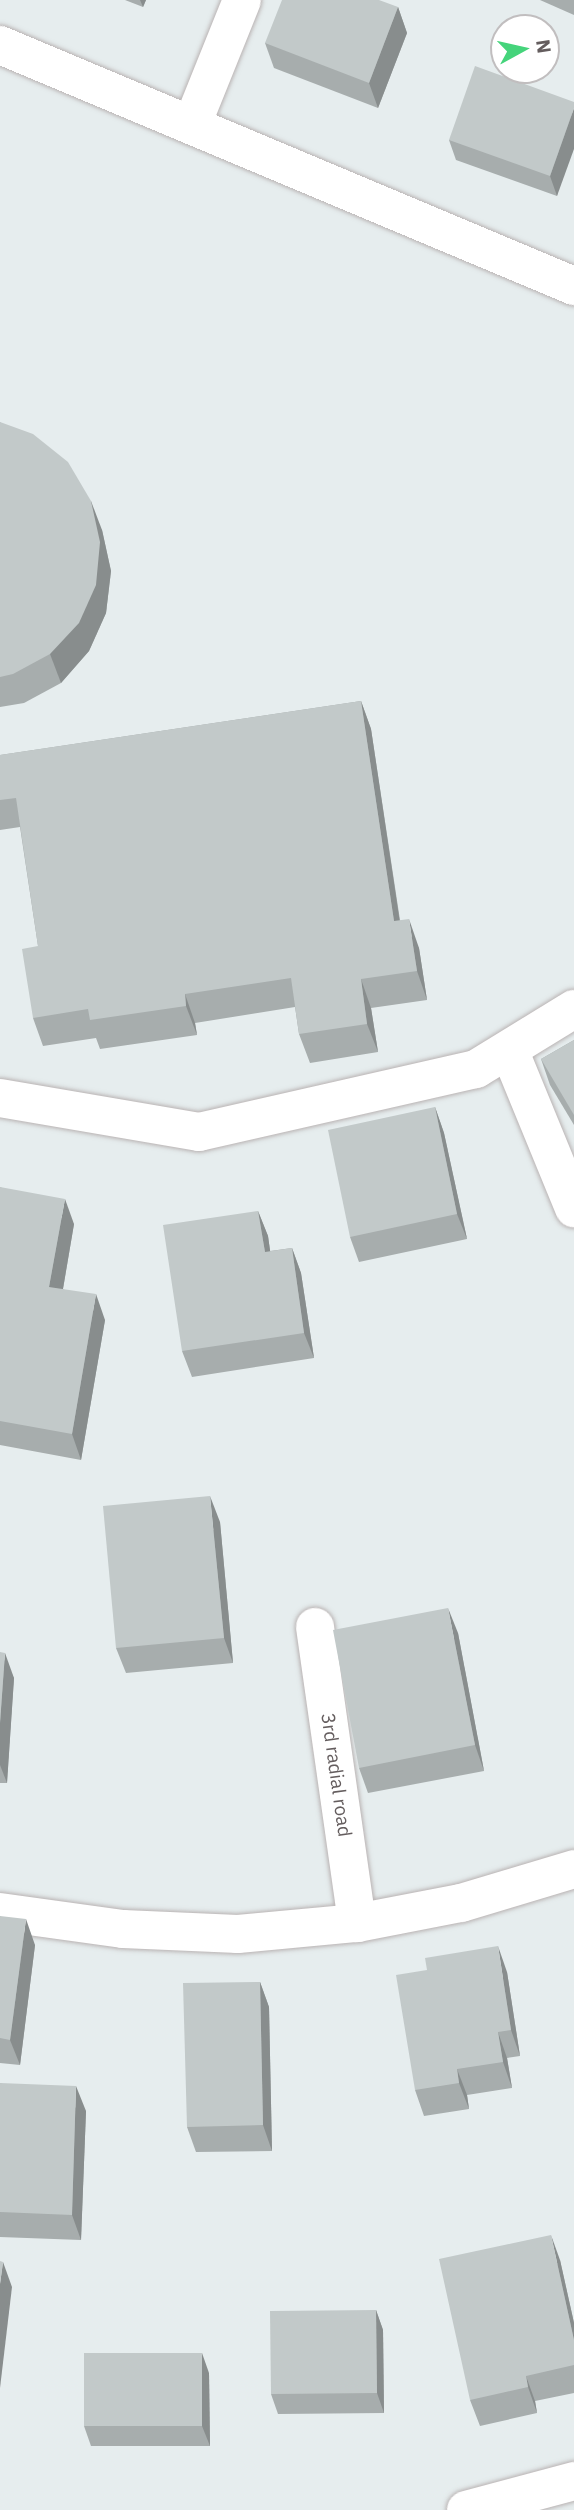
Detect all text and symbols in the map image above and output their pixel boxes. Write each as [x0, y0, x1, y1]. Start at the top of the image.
north arrow [490, 14, 560, 84]
text: N [531, 38, 557, 55]
street label: 3rd radial road [316, 1711, 356, 1839]

